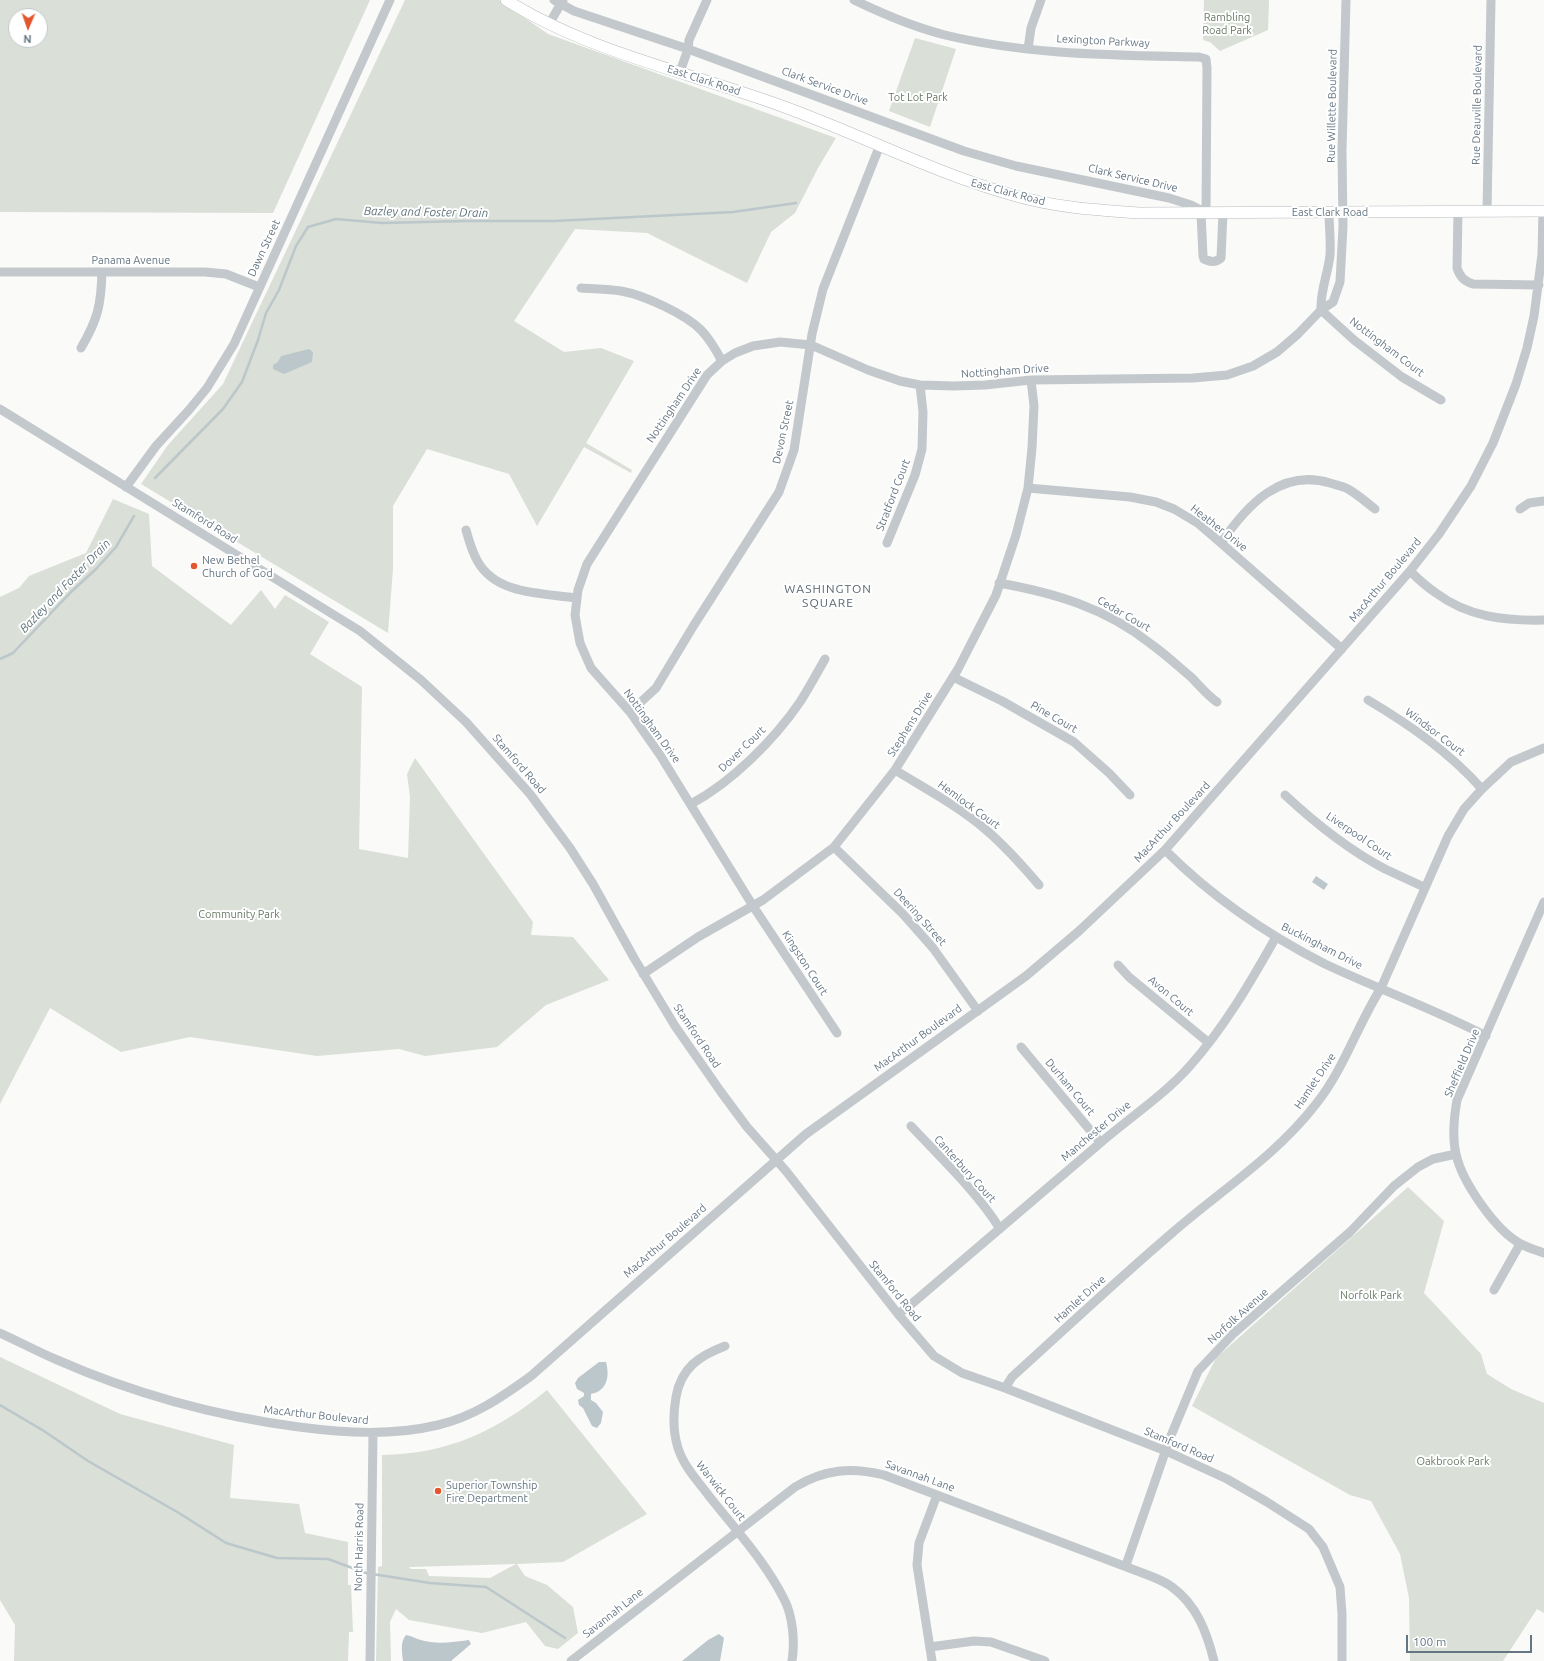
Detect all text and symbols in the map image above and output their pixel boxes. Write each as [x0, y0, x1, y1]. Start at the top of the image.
north arrow [8, 8, 48, 48]
park label: Rambling Road Park [1202, 10, 1252, 36]
street label: Lexington Parkway [1056, 32, 1150, 50]
text: N [23, 33, 32, 45]
street label: Rue Deauville Boulevard [1469, 45, 1485, 165]
street label: Rue Willette Boulevard [1324, 49, 1340, 163]
street label: East Clark Road [666, 62, 742, 98]
street label: Clark Service Drive [780, 64, 870, 108]
park label: Tot Lot Park [888, 90, 948, 104]
street label: Clark Service Drive [1087, 161, 1179, 195]
street label: East Clark Road [969, 176, 1047, 208]
water label: Bazley and Foster Drain [364, 204, 488, 220]
street label: East Clark Road [1292, 205, 1368, 219]
street label: Dawn Street [245, 217, 283, 279]
street label: Panama Avenue [92, 253, 170, 267]
street label: Nottingham Court [1347, 315, 1427, 379]
street label: Nottingham Drive [961, 361, 1049, 381]
street label: Nottingham Drive [644, 365, 704, 445]
street label: Devon Street [770, 399, 796, 465]
street label: Stratford Court [873, 457, 913, 533]
street label: Stamford Road [170, 496, 240, 546]
street label: Heather Drive [1188, 502, 1250, 554]
street label: MacArthur Boulevard [1346, 535, 1424, 625]
water label: Bazley and Foster Drain [17, 536, 113, 636]
place label: New Bethel Church of God [202, 553, 273, 579]
marker: New Bethel Church of God [189, 561, 199, 571]
district label: WASHINGTON SQUARE [784, 582, 872, 610]
street label: Cedar Court [1095, 593, 1153, 635]
street label: Nottingham Drive [621, 686, 683, 766]
street label: Stephens Drive [885, 689, 935, 759]
street label: Pine Court [1028, 698, 1080, 736]
street label: Windsor Court [1402, 705, 1468, 759]
street label: Dover Court [716, 723, 768, 775]
street label: Stamford Road [490, 732, 548, 796]
street label: Hemlock Court [935, 778, 1003, 832]
street label: MacArthur Boulevard [1131, 779, 1213, 865]
street label: Liverpool Court [1324, 809, 1394, 863]
street label: Deering Street [891, 886, 949, 948]
park label: Community Park [198, 907, 280, 921]
street label: Buckingham Drive [1279, 920, 1365, 972]
street label: Kingston Court [779, 928, 831, 998]
street label: Avon Court [1145, 973, 1197, 1019]
street label: Stamford Road [671, 1002, 723, 1070]
street label: MacArthur Boulevard [871, 1002, 965, 1074]
street label: Sheffield Drive [1442, 1027, 1482, 1099]
street label: Hamlet Drive [1291, 1051, 1339, 1111]
street label: Durham Court [1042, 1056, 1098, 1118]
street label: Manchester Drive [1059, 1098, 1133, 1164]
street label: Canterbury Court [931, 1133, 999, 1205]
street label: MacArthur Boulevard [621, 1201, 709, 1281]
street label: Stamford Road [866, 1258, 924, 1324]
street label: Hamlet Drive [1052, 1272, 1108, 1326]
street label: Norfolk Avenue [1205, 1285, 1271, 1347]
park label: Norfolk Park [1340, 1288, 1402, 1302]
street label: MacArthur Boulevard [263, 1403, 369, 1427]
street label: Stamford Road [1142, 1424, 1216, 1466]
park label: Oakbrook Park [1416, 1454, 1490, 1468]
street label: Savannah Lane [883, 1457, 957, 1495]
street label: Warwick Court [694, 1458, 748, 1524]
place label: Superior Township Fire Department [446, 1478, 538, 1504]
marker: Superior Township Fire Department [433, 1486, 443, 1496]
street label: North Harris Road [352, 1503, 366, 1591]
street label: Savannah Lane [580, 1585, 646, 1641]
scale bar [1408, 1627, 1534, 1653]
text: 100 m [1413, 1635, 1446, 1648]

